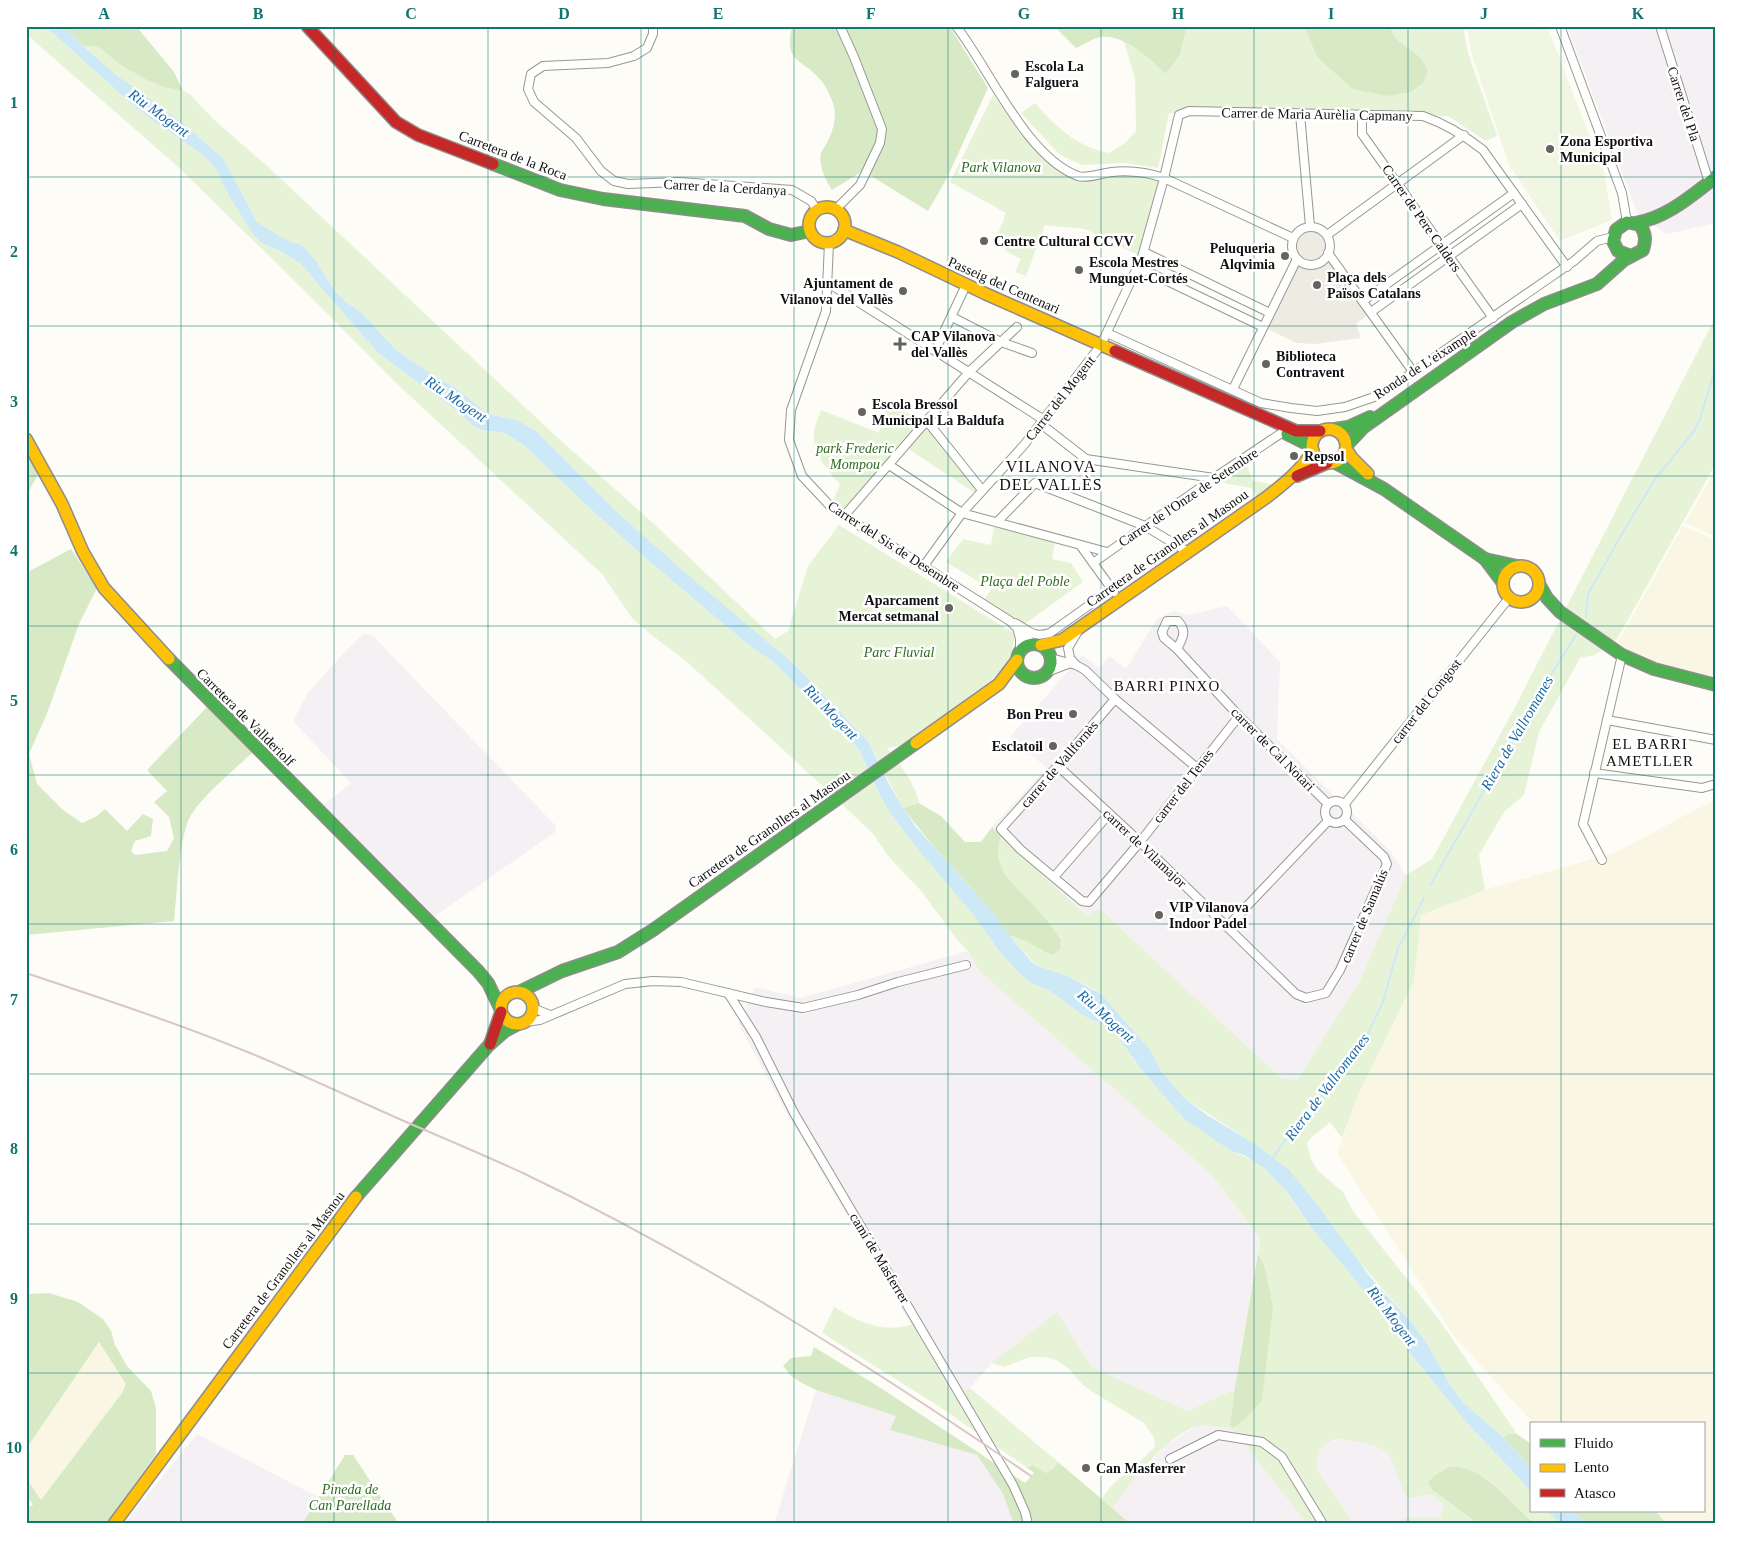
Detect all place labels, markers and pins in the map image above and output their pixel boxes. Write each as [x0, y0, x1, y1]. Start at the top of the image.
place label: Escola La Falguera [1025, 59, 1084, 90]
marker: Escola La Falguera [1009, 68, 1021, 80]
place label: Zona Esportiva Municipal [1560, 134, 1653, 165]
marker: Zona Esportiva Municipal [1544, 143, 1556, 155]
place label: Centre Cultural CCVV [994, 234, 1134, 249]
marker: Centre Cultural CCVV [978, 235, 990, 247]
place label: Peluqueria Alqvimia [1210, 241, 1275, 272]
marker: Peluqueria Alqvimia [1279, 250, 1291, 262]
place label: Escola Mestres Munguet-Cortés [1089, 255, 1188, 286]
marker: Escola Mestres Munguet-Cortés [1073, 264, 1085, 276]
place label: Plaça dels Països Catalans [1327, 270, 1421, 301]
place label: Ajuntament de Vilanova del Vallès [780, 276, 894, 307]
marker: Plaça dels Països Catalans [1311, 279, 1323, 291]
marker: Ajuntament de Vilanova del Vallès [897, 285, 909, 297]
place label: CAP Vilanova del Vallès [911, 329, 995, 360]
marker: CAP Vilanova del Vallès [893, 337, 907, 351]
place label: Biblioteca Contravent [1276, 349, 1345, 380]
marker: Biblioteca Contravent [1260, 358, 1272, 370]
place label: Escola Bressol Municipal La Baldufa [872, 397, 1004, 428]
marker: Escola Bressol Municipal La Baldufa [856, 406, 868, 418]
place label: Repsol [1304, 449, 1345, 464]
marker: Repsol [1288, 450, 1300, 462]
place label: Aparcament Mercat setmanal [839, 593, 939, 624]
marker: Aparcament Mercat setmanal [943, 602, 955, 614]
place label: Bon Preu [1007, 707, 1063, 722]
marker: Bon Preu [1067, 708, 1079, 720]
place label: Esclatoil [992, 739, 1043, 754]
marker: Esclatoil [1047, 740, 1059, 752]
place label: VIP Vilanova Indoor Padel [1169, 900, 1249, 931]
marker: VIP Vilanova Indoor Padel [1153, 909, 1165, 921]
place label: Can Masferrer [1096, 1461, 1186, 1476]
marker: Can Masferrer [1080, 1462, 1092, 1474]

